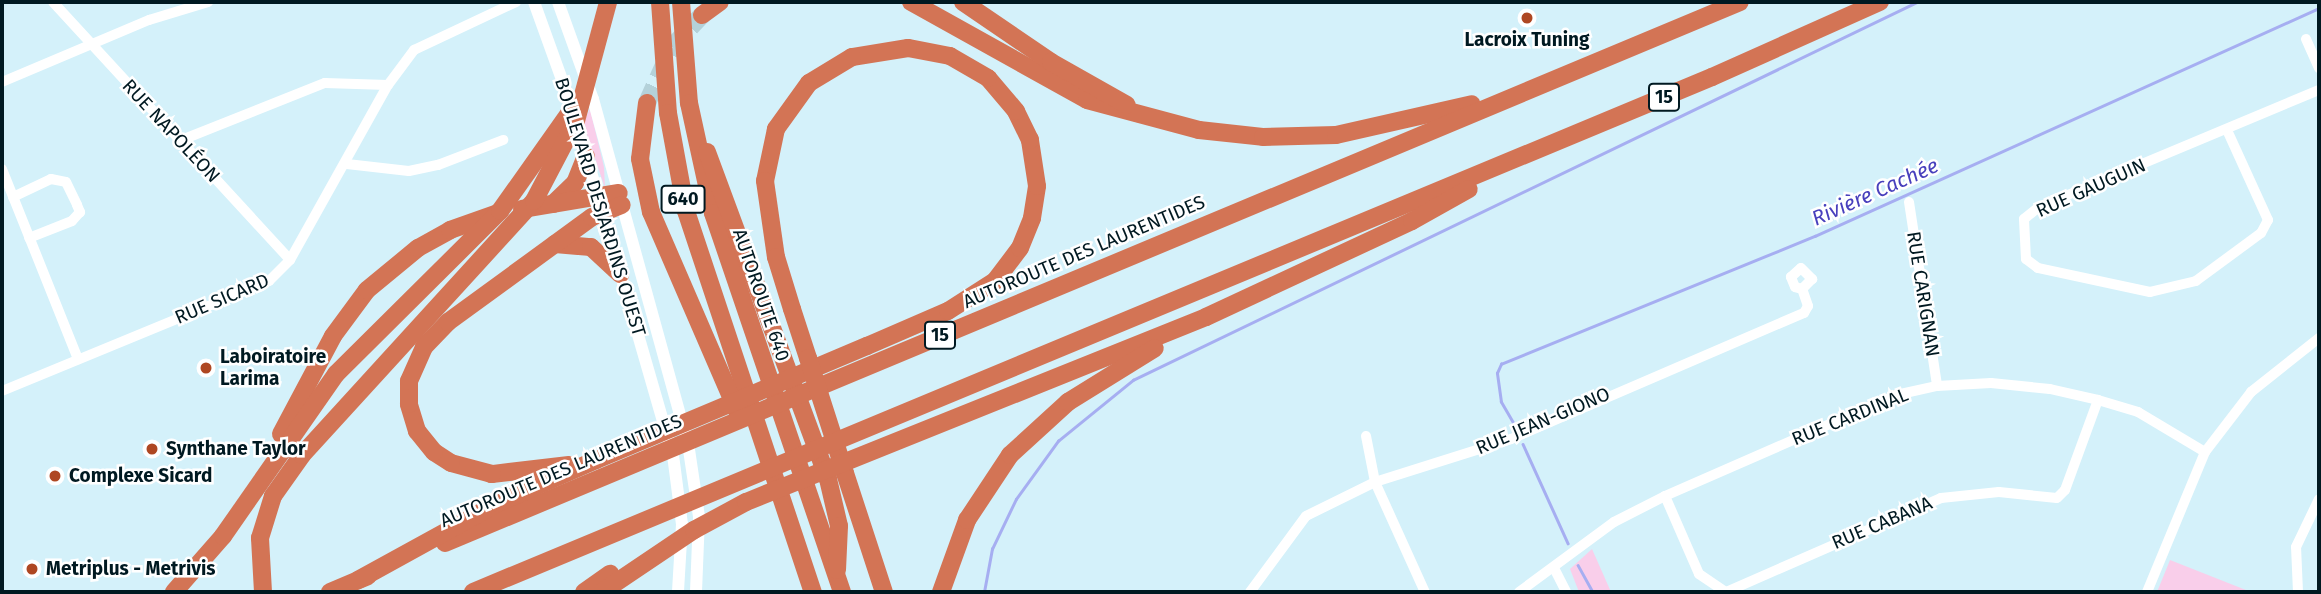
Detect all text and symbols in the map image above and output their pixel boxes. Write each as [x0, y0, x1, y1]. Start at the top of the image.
marker: Lacroix Tuning [1519, 10, 1535, 26]
place label: Lacroix Tuning [1465, 29, 1589, 51]
street label: RUE NAPOLÉON [117, 75, 225, 187]
street label: BOULEVARD DESJARDINS OUEST [550, 75, 650, 339]
road number: 15 [1646, 82, 1682, 112]
water label: Rivière Cachée [1808, 153, 1942, 231]
street label: RUE GAUGUIN [2033, 154, 2149, 222]
road number: 640 [660, 184, 706, 214]
street label: AUTOROUTE DES LAURENTIDES [960, 191, 1208, 313]
street label: AUTOROUTE 640 [728, 226, 794, 364]
street label: RUE CARIGNAN [1902, 230, 1944, 358]
street label: RUE SICARD [171, 269, 273, 329]
road number: 15 [922, 320, 958, 349]
place label: Laboiratoire Larima [220, 346, 326, 390]
marker: Laboiratoire Larima [198, 360, 214, 376]
street label: RUE JEAN-GIONO [1473, 382, 1613, 460]
street label: RUE CARDINAL [1789, 383, 1911, 451]
street label: AUTOROUTE DES LAURENTIDES [437, 410, 685, 532]
place label: Synthane Taylor [166, 438, 306, 460]
marker: Synthane Taylor [144, 441, 160, 457]
place label: Complexe Sicard [69, 465, 212, 487]
marker: Complexe Sicard [47, 468, 63, 484]
street label: RUE CABANA [1828, 492, 1936, 554]
place label: Metriplus - Metrivis [46, 558, 216, 580]
marker: Metriplus - Metrivis [24, 561, 40, 577]

